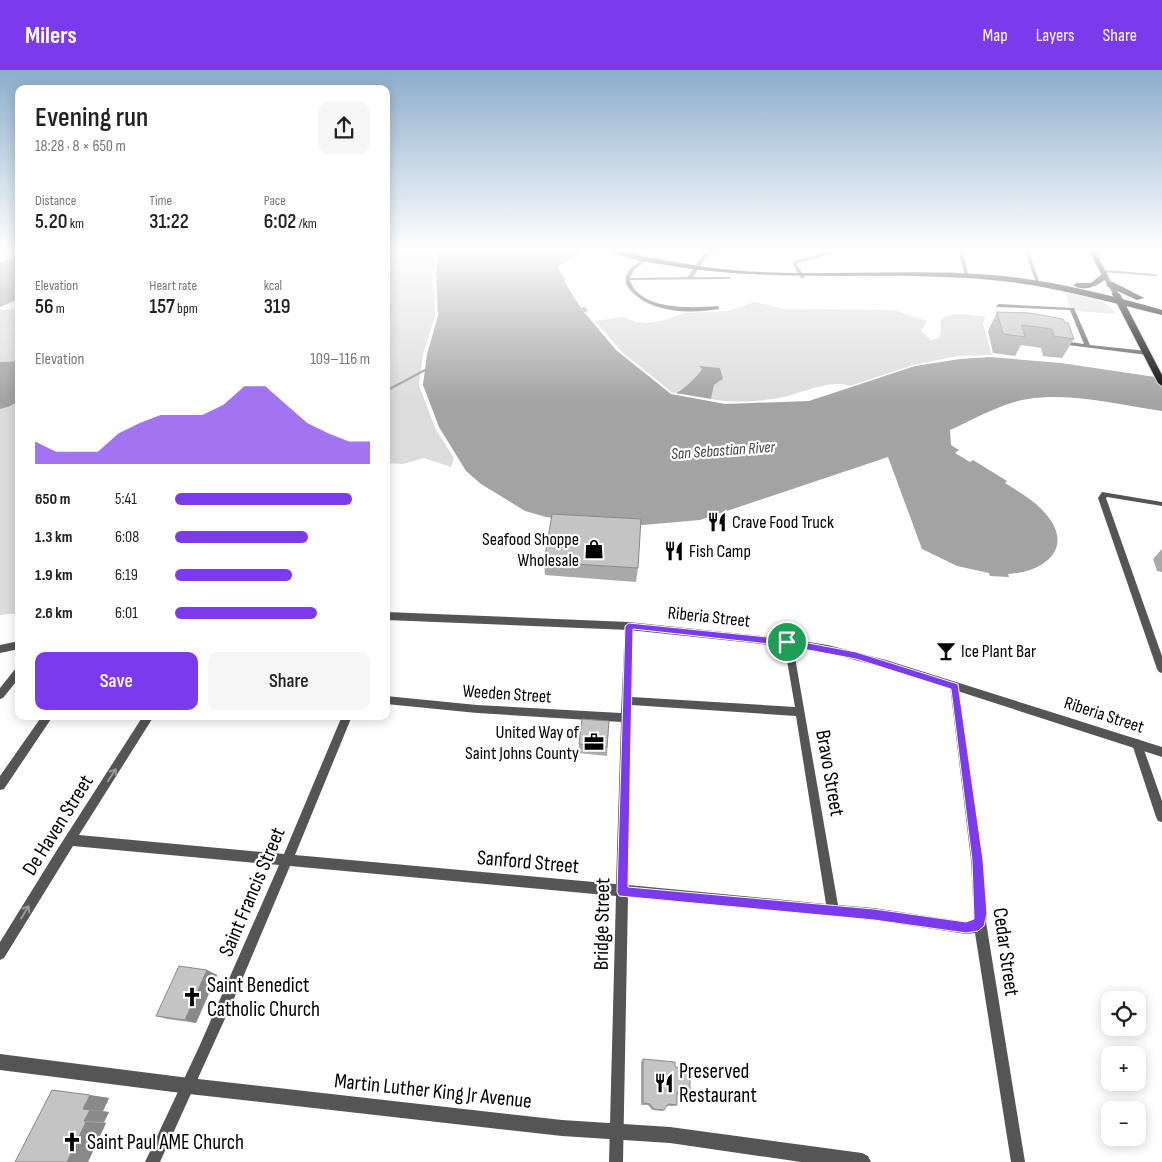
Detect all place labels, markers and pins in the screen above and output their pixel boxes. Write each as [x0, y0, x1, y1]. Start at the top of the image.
restaurant icon: Crave Food Truck [706, 511, 728, 533]
place label: Crave Food Truck [732, 512, 834, 533]
place label: Seafood Shoppe Wholesale [482, 529, 579, 571]
shop icon: Seafood Shoppe Wholesale [583, 538, 605, 560]
restaurant icon: Fish Camp [663, 540, 685, 562]
place label: Fish Camp [689, 541, 751, 562]
pin [766, 621, 808, 663]
bar icon: Ice Plant Bar [935, 640, 957, 662]
place label: Ice Plant Bar [961, 641, 1036, 662]
place label: United Way of Saint Johns County [465, 722, 580, 764]
office icon: United Way of Saint Johns County [583, 731, 605, 753]
place label: Saint Benedict Catholic Church [207, 973, 320, 1022]
church icon: Saint Benedict Catholic Church [181, 986, 203, 1008]
place label: Preserved Restaurant [679, 1059, 757, 1108]
restaurant icon: Preserved Restaurant [653, 1072, 675, 1094]
place label: Saint Paul AME Church [87, 1130, 244, 1155]
church icon: Saint Paul AME Church [61, 1131, 83, 1153]

